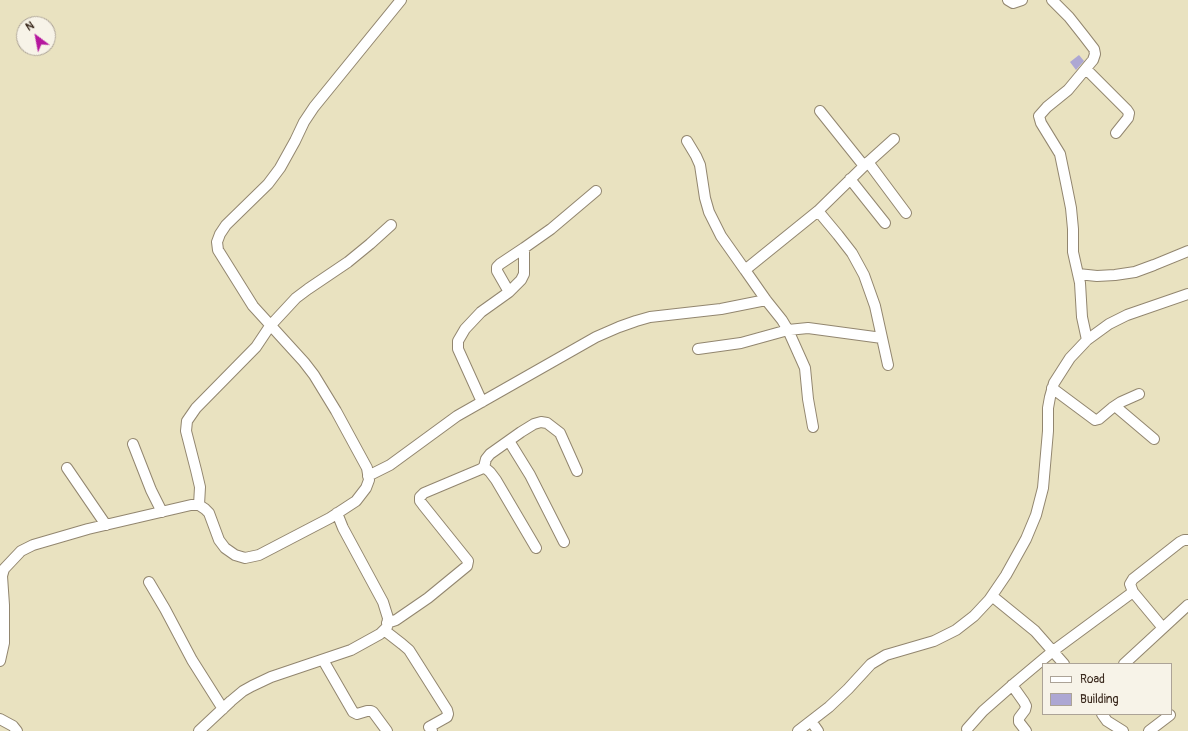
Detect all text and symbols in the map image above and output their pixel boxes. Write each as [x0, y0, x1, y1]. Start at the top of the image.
north arrow [16, 16, 56, 56]
text: N [23, 19, 37, 34]
legend [1042, 663, 1172, 715]
text: Road [1080, 672, 1105, 687]
text: Building [1080, 692, 1119, 707]

